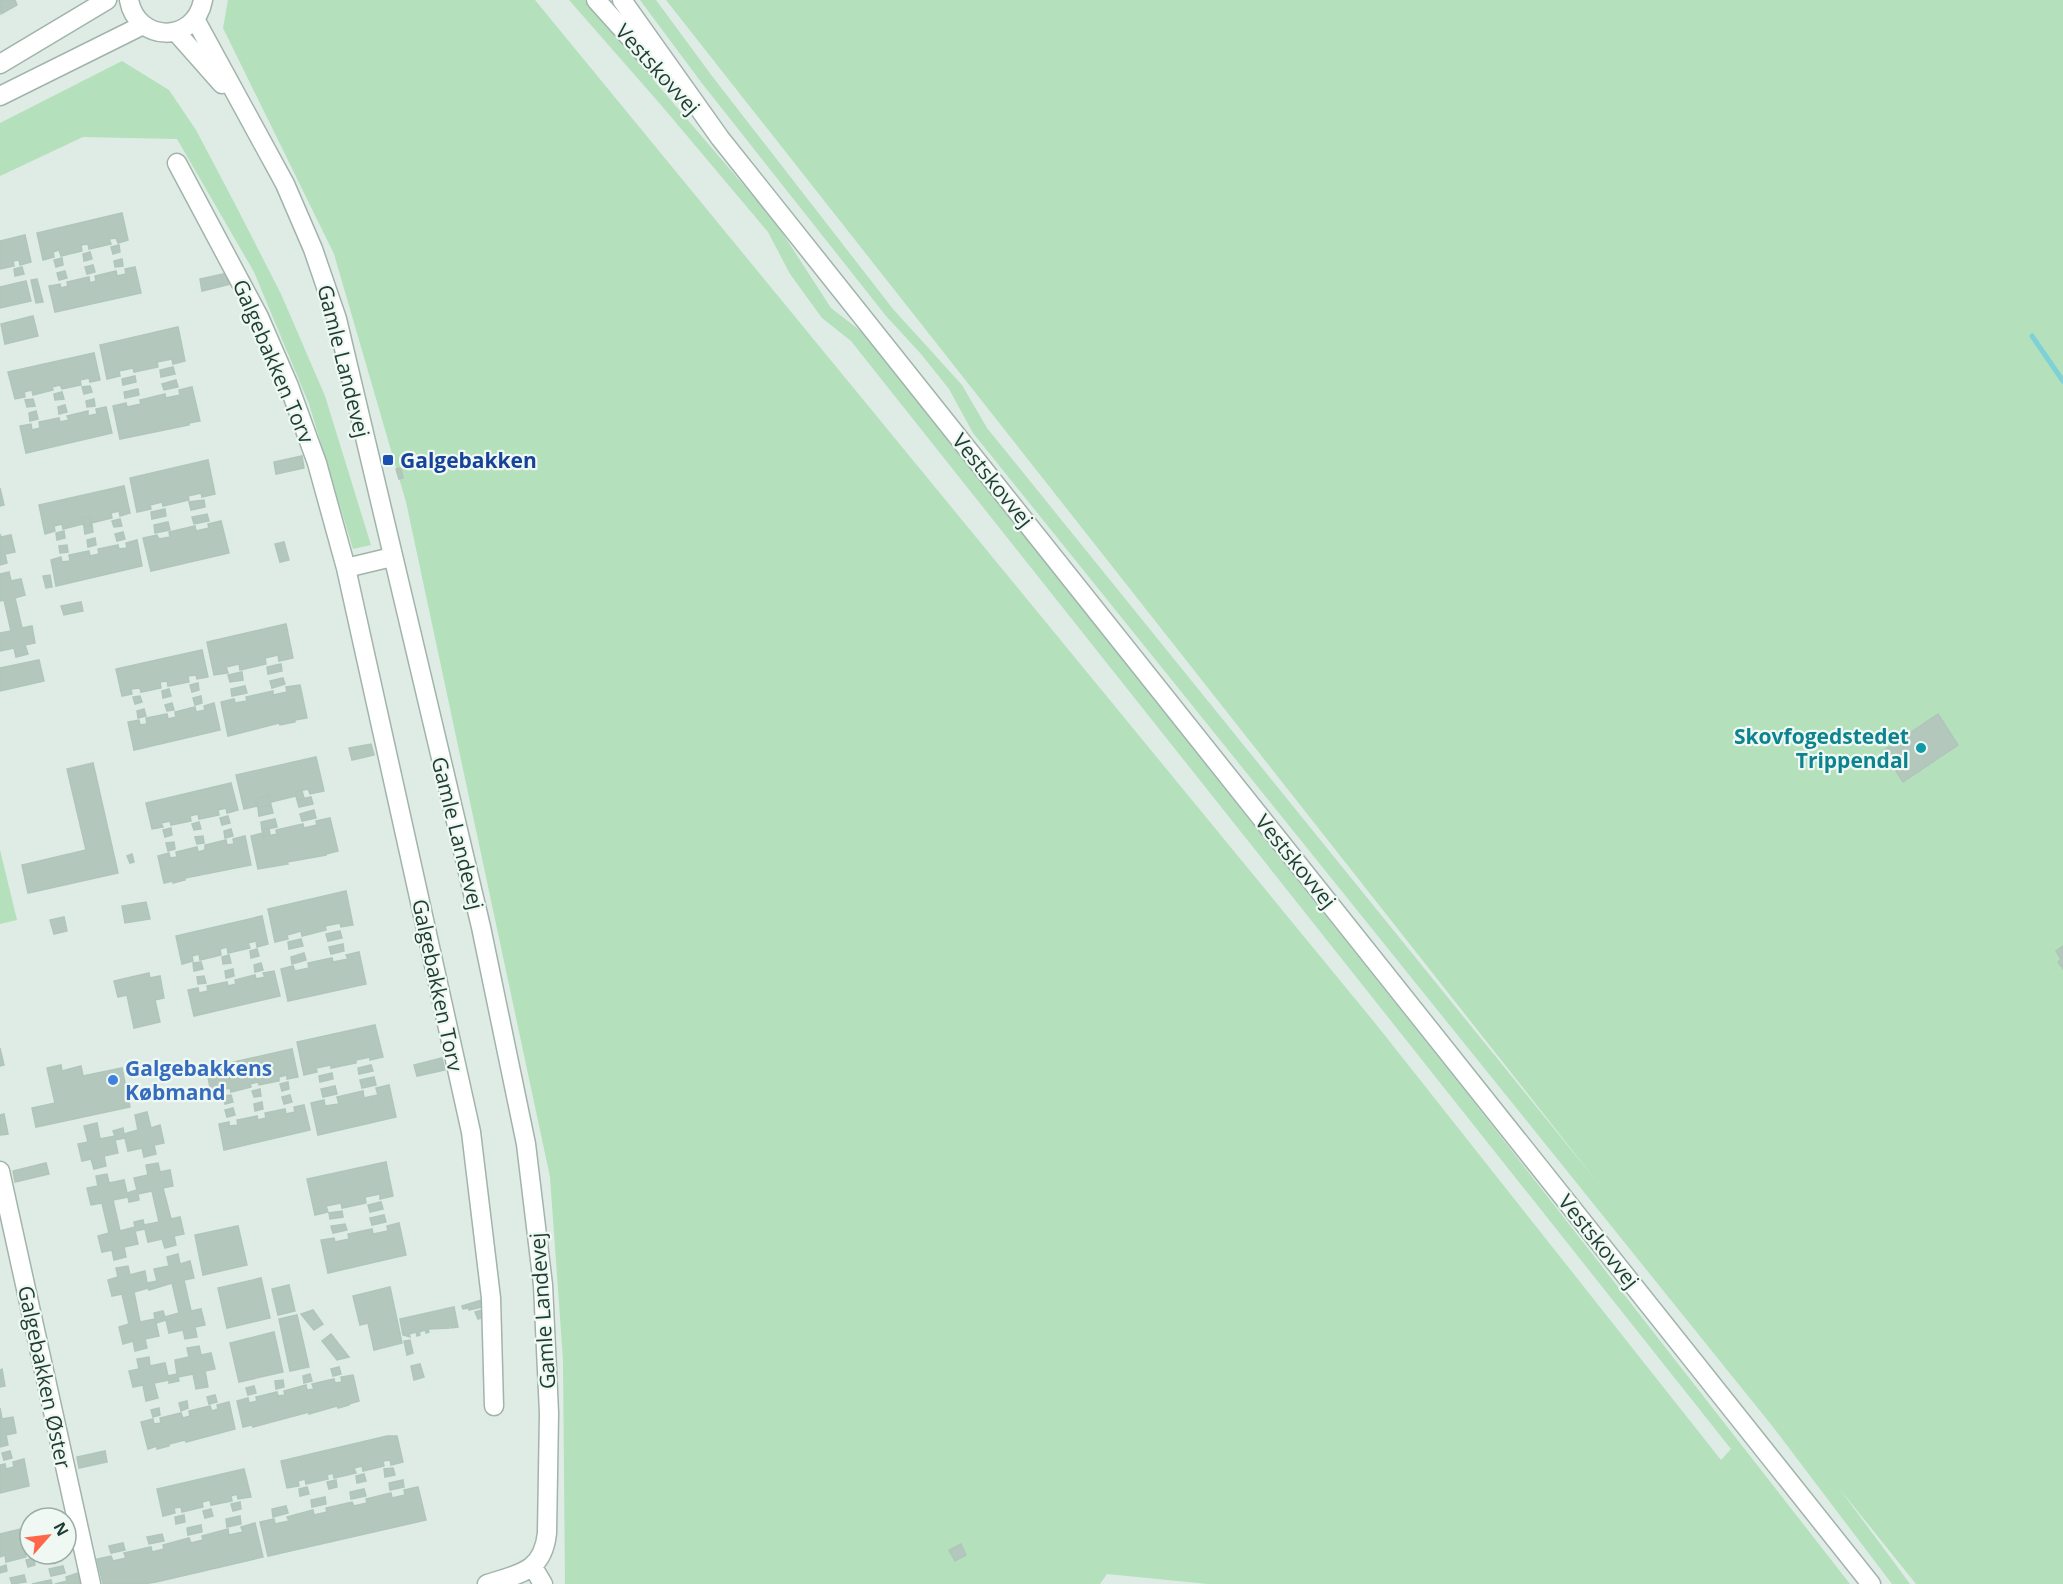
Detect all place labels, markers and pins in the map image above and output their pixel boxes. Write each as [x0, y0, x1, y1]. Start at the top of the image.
place label: Galgebakken [400, 446, 537, 474]
marker: Galgebakken [381, 453, 395, 467]
place label: Skovfogedstedet Trippendal [1734, 722, 1909, 774]
marker: Skovfogedstedet Trippendal [1914, 741, 1928, 755]
place label: Galgebakkens Købmand [125, 1054, 272, 1106]
marker: Galgebakkens Købmand [106, 1073, 120, 1087]

